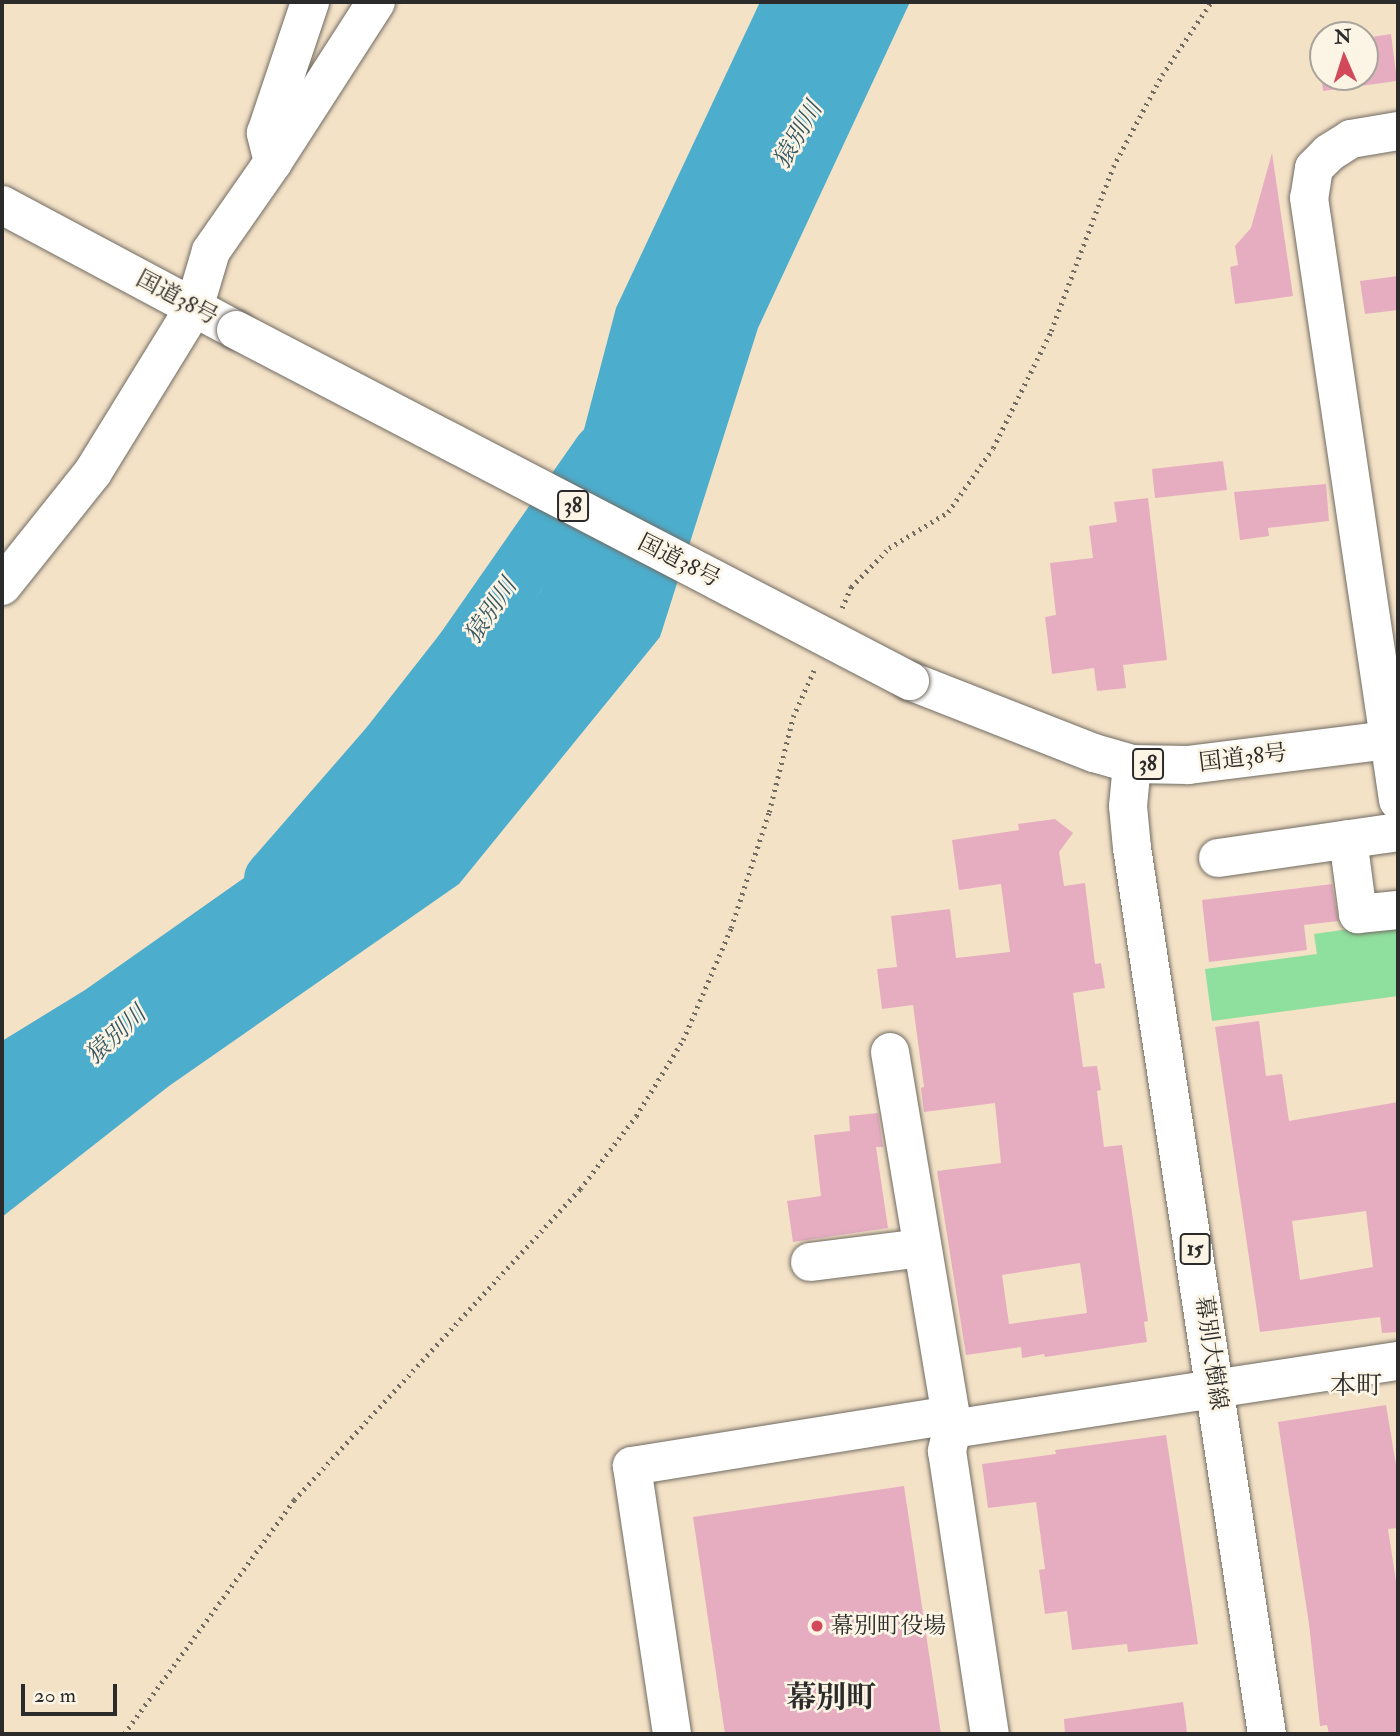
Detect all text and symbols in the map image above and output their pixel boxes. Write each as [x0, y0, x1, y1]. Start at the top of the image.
north arrow [1309, 21, 1379, 91]
text: N [1334, 25, 1352, 49]
water label: 猿別川 [768, 97, 828, 173]
street label: 国道38号 [131, 265, 223, 331]
road number: 38 [556, 489, 590, 524]
street label: 国道38号 [633, 529, 725, 593]
water label: 猿別川 [459, 573, 523, 649]
street label: 国道38号 [1197, 739, 1289, 777]
road number: 38 [1130, 746, 1166, 782]
water label: 猿別川 [80, 1000, 152, 1070]
road number: 15 [1179, 1232, 1211, 1266]
street label: 幕別大樹線 [1189, 1294, 1233, 1412]
district label: 本町 [1330, 1371, 1382, 1403]
place label: 幕別町役場 [831, 1612, 946, 1640]
marker: 幕別町役場 [809, 1618, 825, 1634]
scale bar [24, 1670, 121, 1714]
district label: 幕別町 [786, 1680, 876, 1716]
text: 20 m [34, 1682, 76, 1709]

